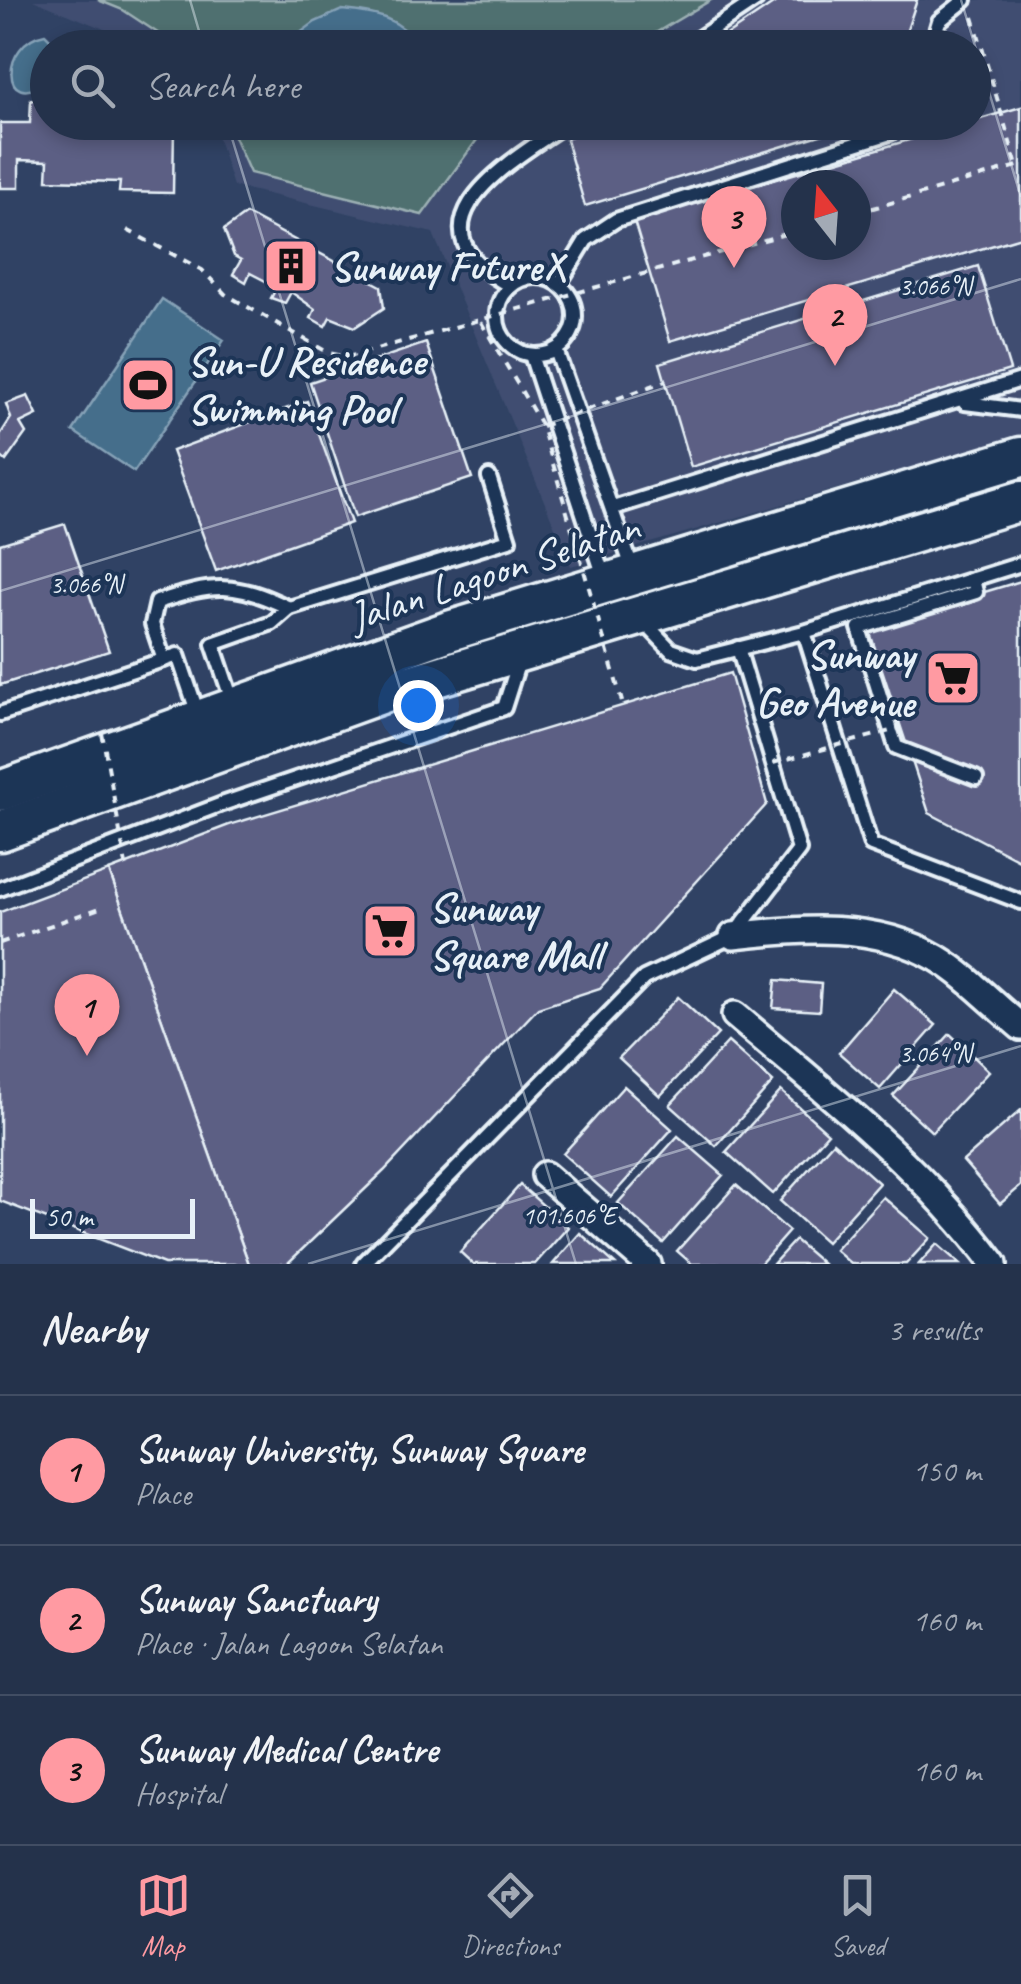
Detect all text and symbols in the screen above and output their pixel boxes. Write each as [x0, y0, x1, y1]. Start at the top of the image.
search box [30, 30, 991, 140]
icon: search [65, 58, 120, 113]
text: Search here [145, 62, 300, 109]
north arrow [781, 170, 871, 260]
pin: 3 [702, 186, 766, 268]
building icon: Sunway FutureX [261, 236, 321, 296]
place label: Sunway FutureX [330, 240, 568, 293]
text: 3.066°N [899, 271, 975, 303]
pin: 2 [802, 284, 868, 366]
place label: Sun-U Residence Swimming Pool [187, 335, 429, 436]
sports icon: Sun-U Residence Swimming Pool [118, 355, 178, 415]
street label: Jalan Lagoon Selatan [340, 500, 647, 644]
text: 3.066°N [50, 569, 126, 601]
place label: Sunway Geo Avenue [756, 628, 919, 729]
supermarket icon: Sunway Geo Avenue [923, 648, 983, 708]
your location [393, 680, 444, 731]
place label: Sunway Square Mall [429, 881, 609, 982]
supermarket icon: Sunway Square Mall [360, 901, 420, 961]
pin: 1 [54, 974, 120, 1056]
text: 3.064°N [899, 1038, 975, 1070]
scale bar [30, 1194, 195, 1238]
text: 50 m [45, 1199, 93, 1234]
text: 101.606°E [523, 1200, 618, 1232]
text: Nearby [40, 1303, 146, 1356]
text: 3 results [887, 1309, 981, 1350]
text: Sunway University, Sunway Square [135, 1426, 584, 1473]
text: 1 [65, 1450, 80, 1491]
text: 150 m [912, 1450, 981, 1491]
text: Place [135, 1473, 191, 1514]
text: Sunway Sanctuary [135, 1576, 377, 1623]
text: 2 [65, 1600, 80, 1641]
text: 160 m [912, 1600, 981, 1641]
text: Place · Jalan Lagoon Selatan [135, 1623, 443, 1664]
text: Sunway Medical Centre [135, 1726, 437, 1773]
text: 3 [65, 1750, 80, 1791]
text: 160 m [912, 1750, 981, 1791]
text: Hospital [135, 1773, 222, 1814]
tab: Map [136, 1868, 191, 1963]
tab: Directions [462, 1868, 559, 1963]
tab: Saved [830, 1868, 885, 1963]

